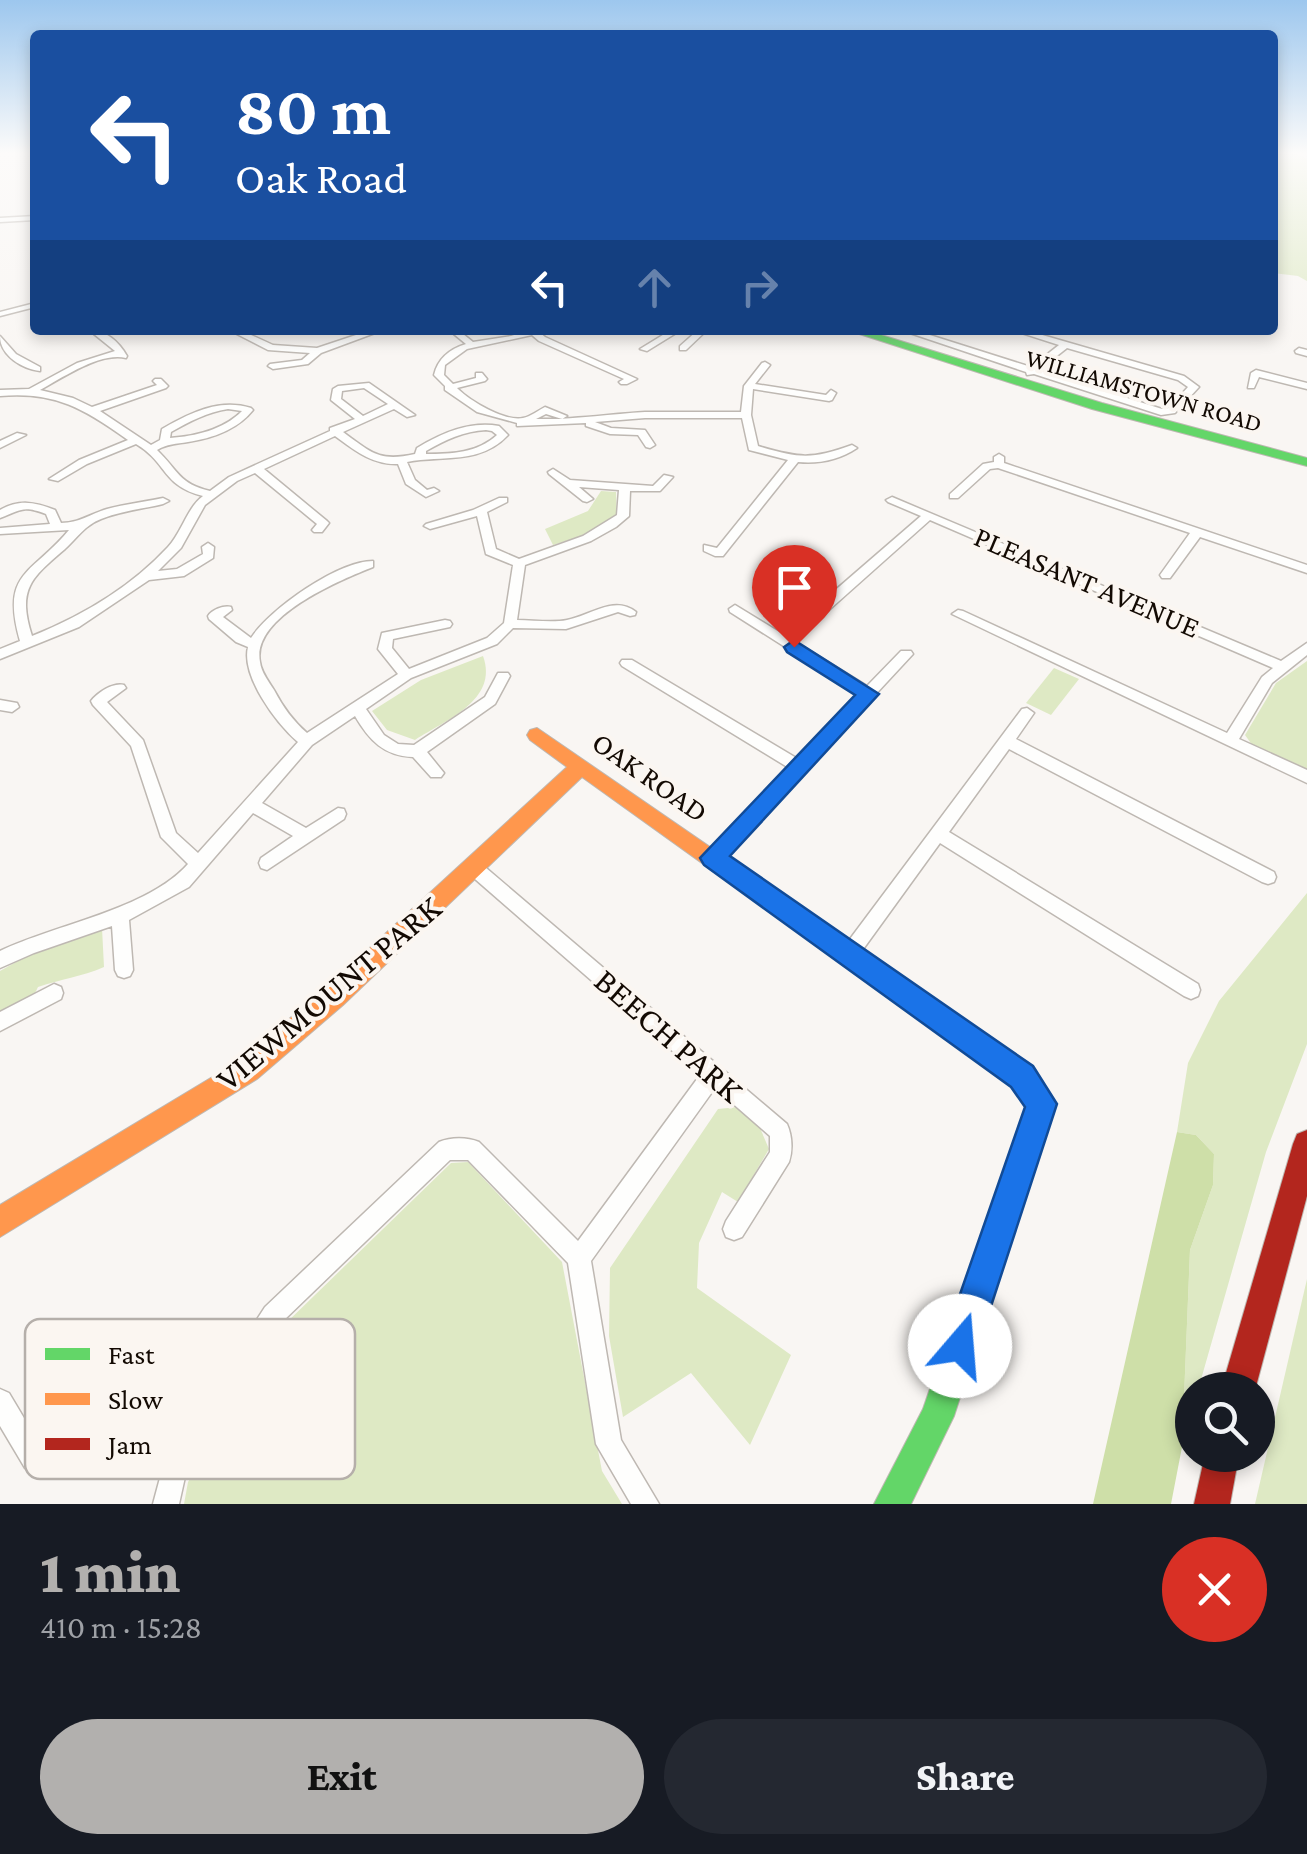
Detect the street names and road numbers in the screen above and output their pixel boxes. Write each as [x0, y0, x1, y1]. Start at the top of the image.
street label: WILLIAMSTOWN ROAD [1023, 344, 1265, 437]
street label: PLEASANT AVENUE [970, 519, 1205, 644]
street label: OAK ROAD [586, 725, 714, 828]
street label: VIEWMOUNT PARK [208, 888, 449, 1099]
street label: BEECH PARK [587, 961, 751, 1111]

